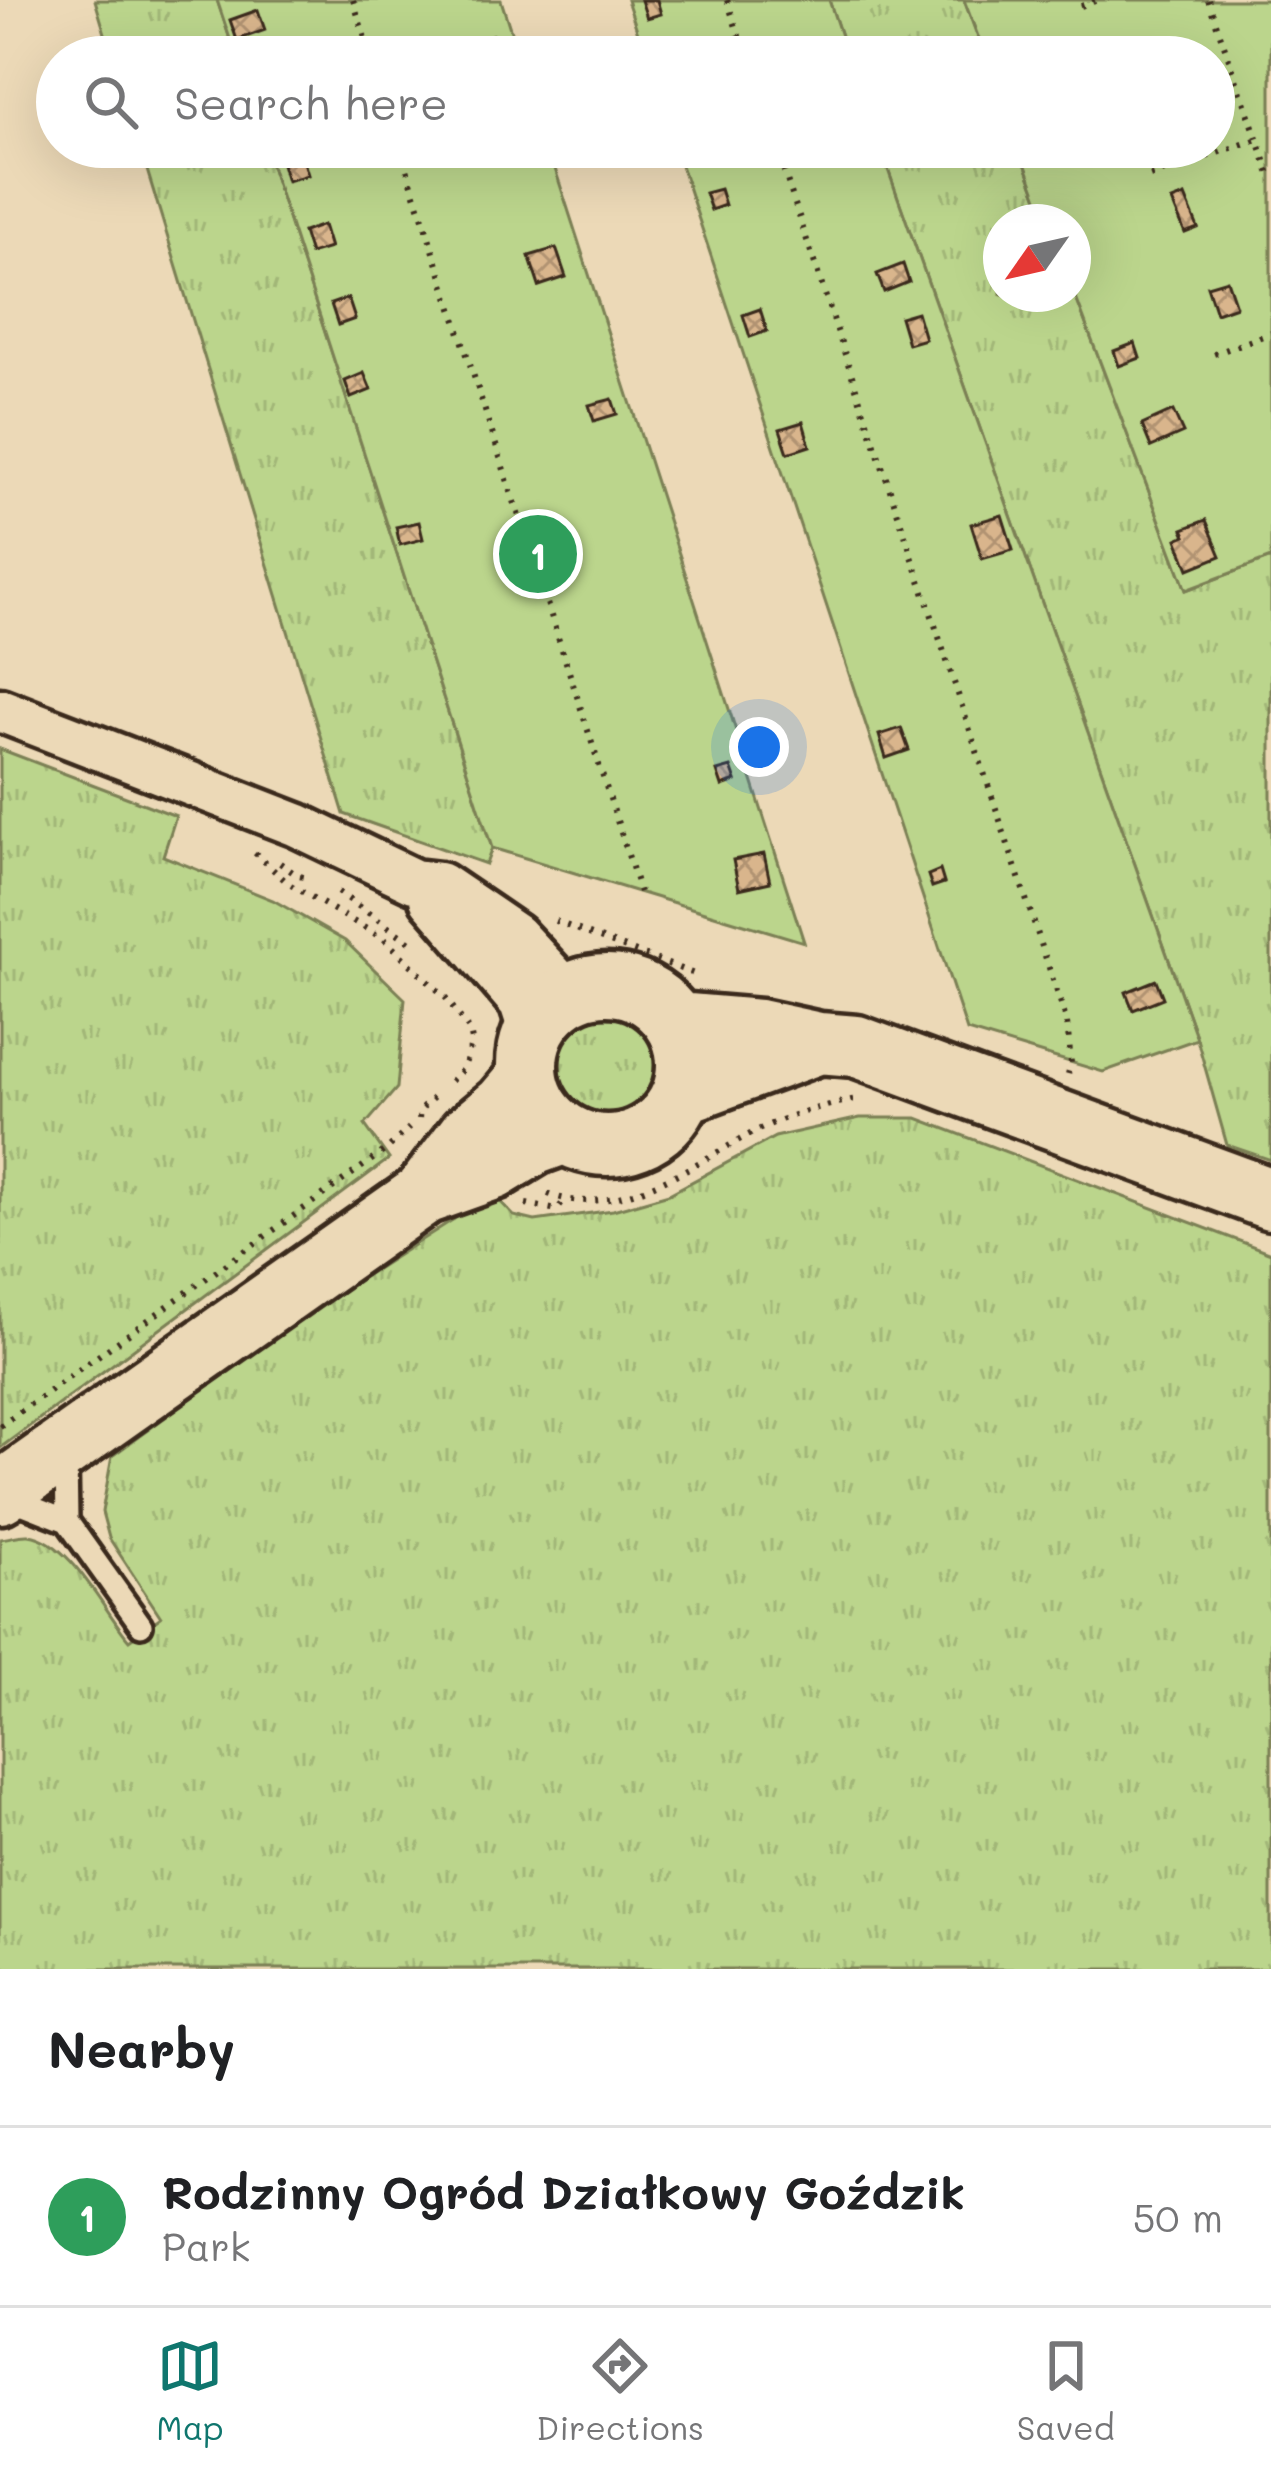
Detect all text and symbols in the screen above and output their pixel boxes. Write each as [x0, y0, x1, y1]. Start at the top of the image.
search box [36, 36, 1235, 168]
icon: search [78, 69, 144, 135]
text: Search here [174, 73, 448, 131]
north arrow [983, 204, 1091, 312]
pin: 1 [499, 509, 577, 599]
your location [729, 717, 789, 777]
text: Nearby [48, 2014, 235, 2081]
text: Rodzinny Ogród Działkowy Goździk [162, 2162, 965, 2220]
text: 1 [78, 2191, 96, 2242]
text: 50 m [1133, 2191, 1223, 2242]
text: Park [162, 2220, 250, 2271]
tab: Map [156, 2333, 224, 2448]
tab: Directions [536, 2333, 704, 2448]
tab: Saved [1017, 2333, 1115, 2448]

